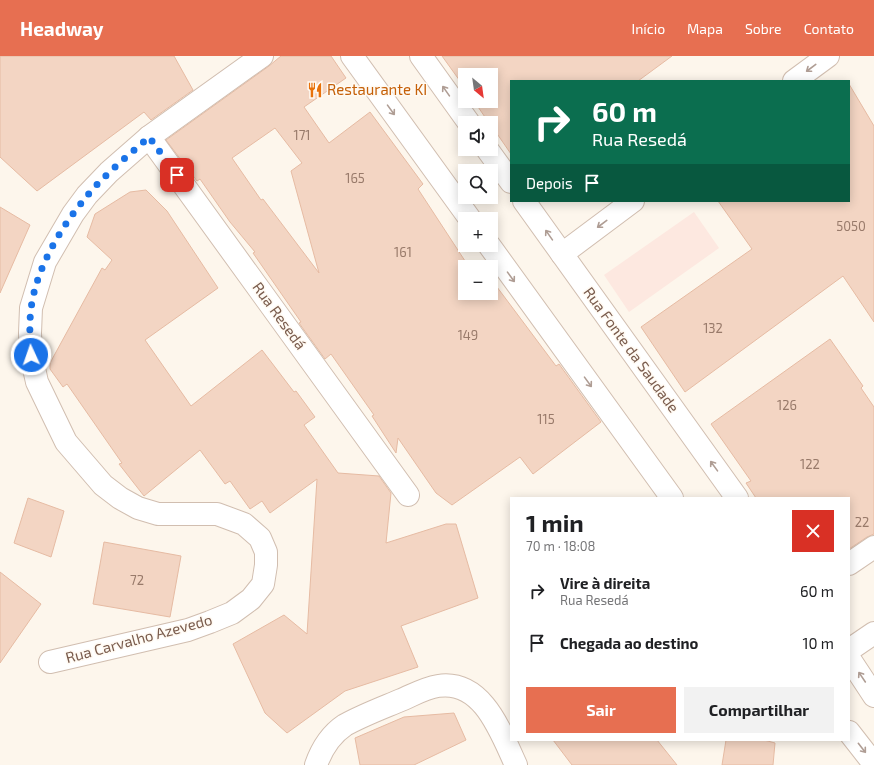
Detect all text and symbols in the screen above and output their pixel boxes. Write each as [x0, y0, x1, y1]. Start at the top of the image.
text: Headway [20, 17, 104, 40]
text: Início [632, 20, 665, 37]
text: Mapa [687, 20, 723, 37]
text: Sobre [745, 20, 782, 37]
text: Contato [804, 20, 854, 37]
one-way arrow [805, 64, 816, 73]
north arrow [458, 68, 498, 108]
map controls [458, 68, 498, 300]
place label: Restaurante KI [327, 80, 427, 98]
restaurant icon: Restaurante KI [306, 81, 324, 99]
one-way arrow [442, 86, 450, 97]
text: 60 m [592, 94, 657, 128]
icon: right [526, 96, 578, 148]
one-way arrow [387, 105, 395, 116]
button: sound [458, 116, 498, 156]
house number: 171 [293, 127, 311, 143]
text: Rua Resedá [592, 128, 687, 150]
pin [160, 158, 194, 192]
icon: arrive [166, 164, 188, 186]
button: search [458, 164, 498, 204]
house number: 165 [345, 170, 365, 186]
icon: arrive [581, 172, 603, 194]
text: Depois [526, 174, 573, 192]
button: + [458, 212, 498, 252]
house number: 5050 [836, 218, 866, 234]
one-way arrow [596, 220, 607, 228]
one-way arrow [545, 230, 553, 241]
house number: 161 [394, 244, 412, 260]
button: − [458, 260, 498, 300]
one-way arrow [507, 271, 516, 282]
street label: Rua Resedá [249, 278, 310, 353]
street label: Rua Fonte da Saudade [580, 283, 683, 416]
house number: 132 [703, 320, 723, 336]
house number: 149 [458, 327, 478, 343]
position arrow [10, 334, 52, 376]
one-way arrow [584, 376, 592, 387]
house number: 126 [777, 397, 797, 413]
house number: 115 [537, 411, 555, 427]
house number: 122 [800, 456, 820, 472]
one-way arrow [710, 461, 718, 472]
text: 1 min [526, 508, 584, 537]
button: close [792, 510, 834, 552]
house number: 22 [855, 514, 869, 530]
text: 70 m · 18:08 [526, 538, 596, 554]
house number: 72 [130, 572, 144, 588]
text: Vire à direita [560, 574, 650, 592]
icon: right [526, 580, 548, 602]
text: 60 m [800, 582, 834, 600]
text: Rua Resedá [560, 592, 629, 608]
street label: Rua Carvalho Azevedo [63, 610, 214, 666]
icon: arrive [526, 632, 548, 654]
text: Chegada ao destino [560, 634, 698, 652]
text: 10 m [802, 634, 834, 652]
one-way arrow [857, 671, 865, 683]
button: Sair [526, 687, 676, 733]
button: Compartilhar [684, 687, 834, 733]
one-way arrow [857, 743, 866, 754]

